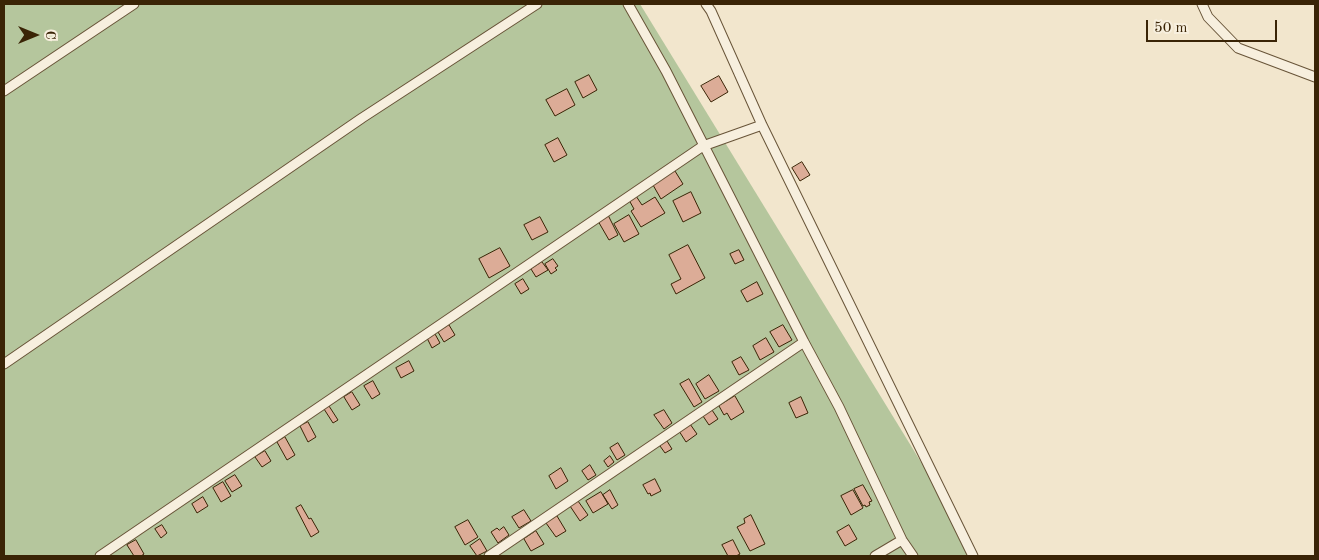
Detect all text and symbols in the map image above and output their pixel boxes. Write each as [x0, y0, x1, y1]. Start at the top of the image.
north arrow [10, 10, 60, 60]
scale bar [1149, 10, 1280, 42]
text: 50 m [1154, 21, 1188, 36]
text: С [43, 30, 57, 40]

